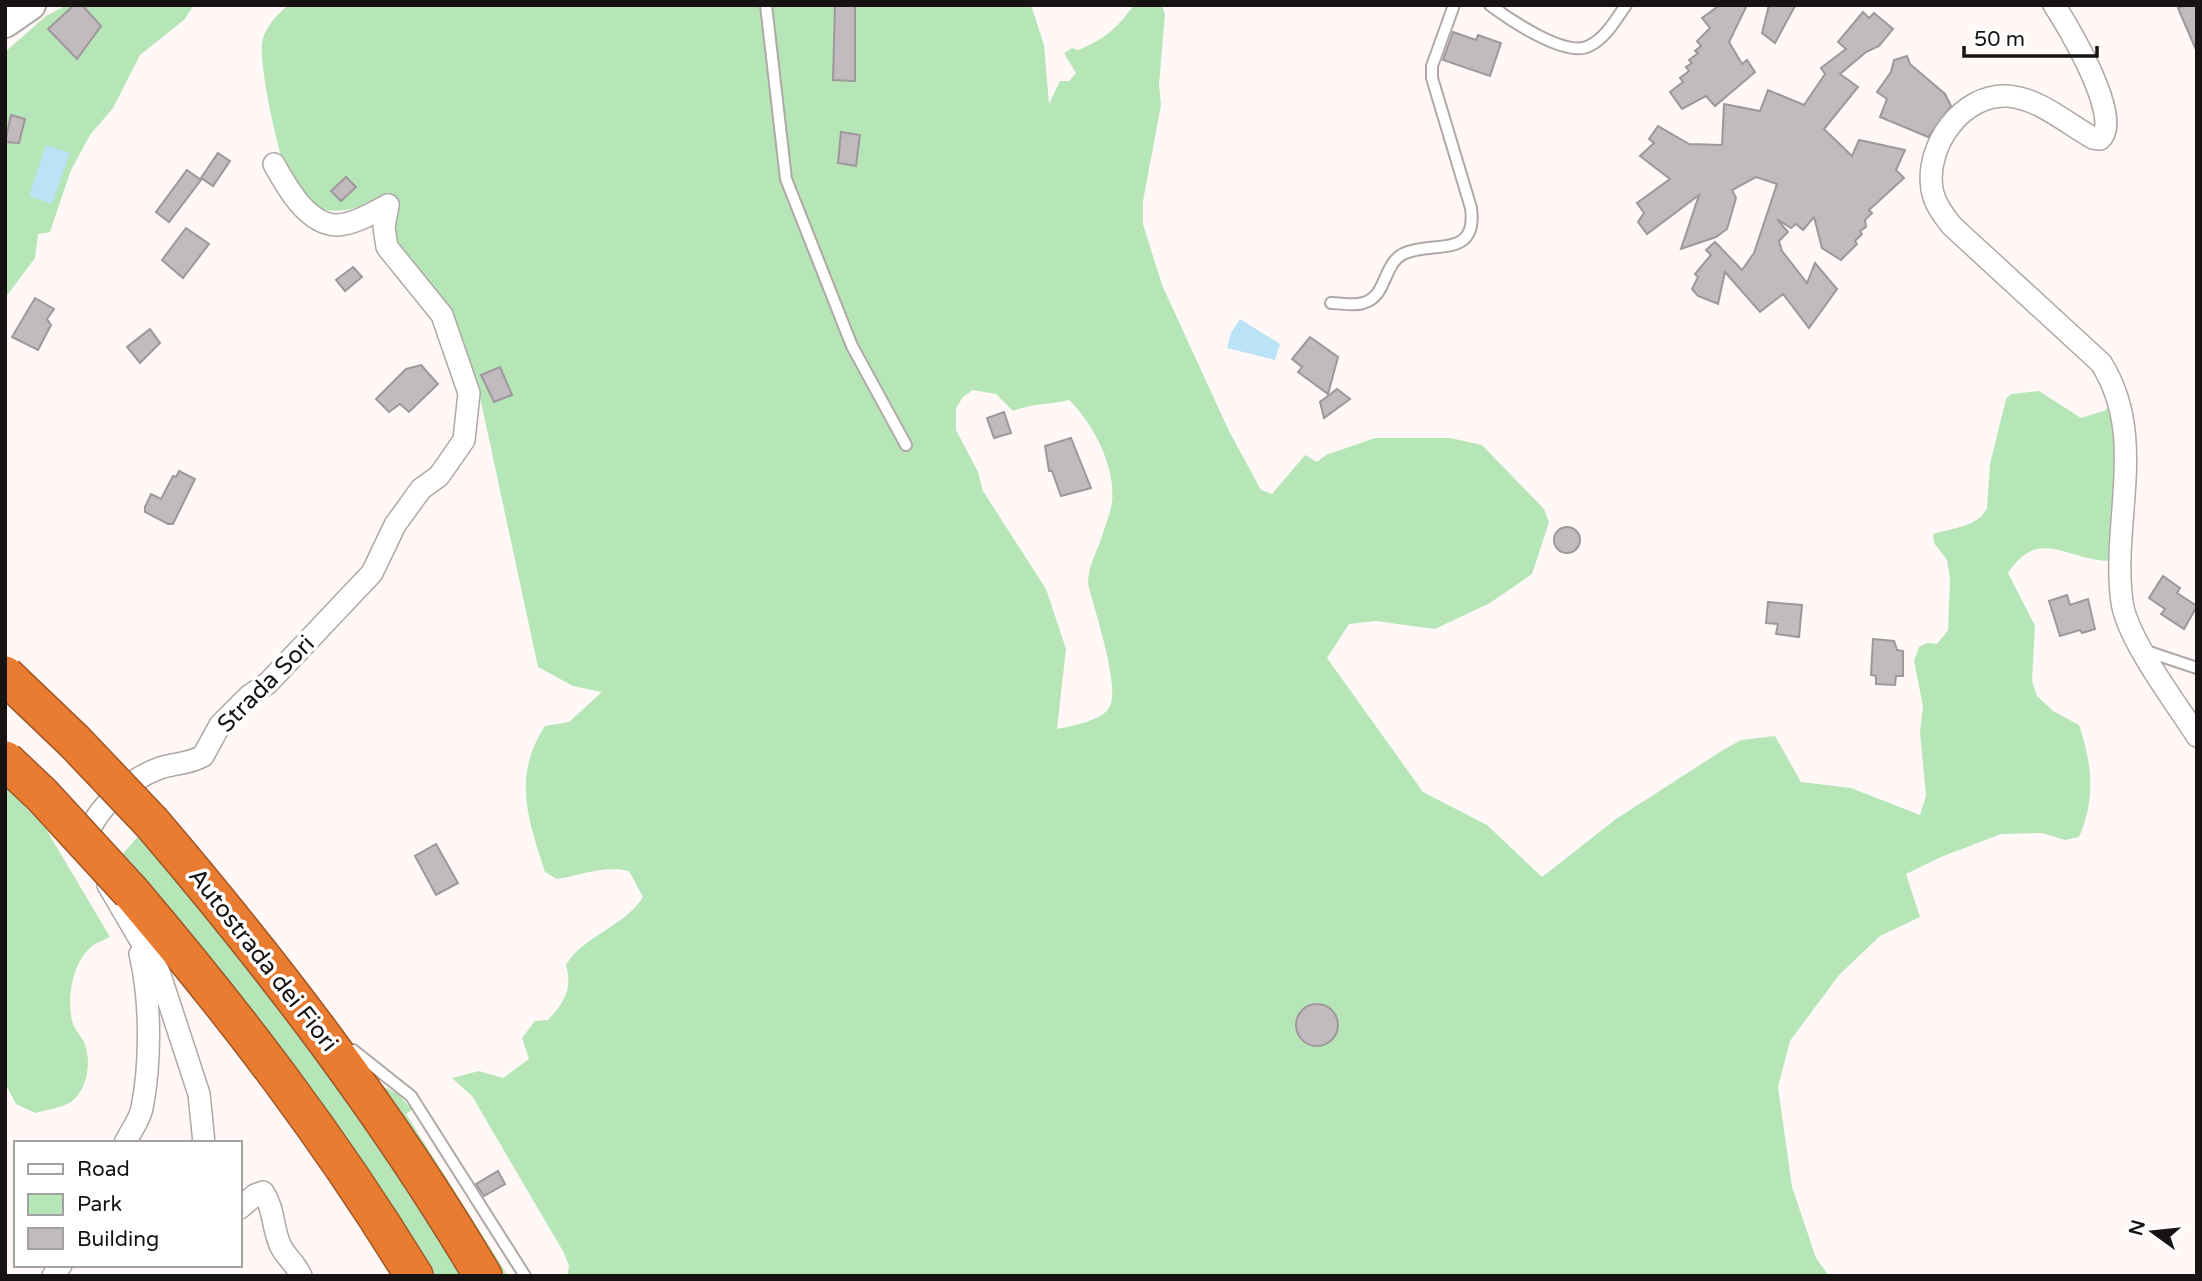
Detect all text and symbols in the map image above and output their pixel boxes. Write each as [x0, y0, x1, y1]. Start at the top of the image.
scale bar [1964, 14, 2097, 58]
text: 50 m [1974, 27, 2025, 52]
street label: Strada Sori [211, 629, 321, 739]
street label: Autostrada dei Fiori [182, 862, 344, 1058]
legend [14, 1141, 242, 1267]
text: Road [77, 1157, 130, 1182]
text: Park [77, 1192, 122, 1217]
north arrow [2118, 1197, 2188, 1267]
text: N [2125, 1218, 2150, 1238]
text: Building [77, 1227, 159, 1252]

